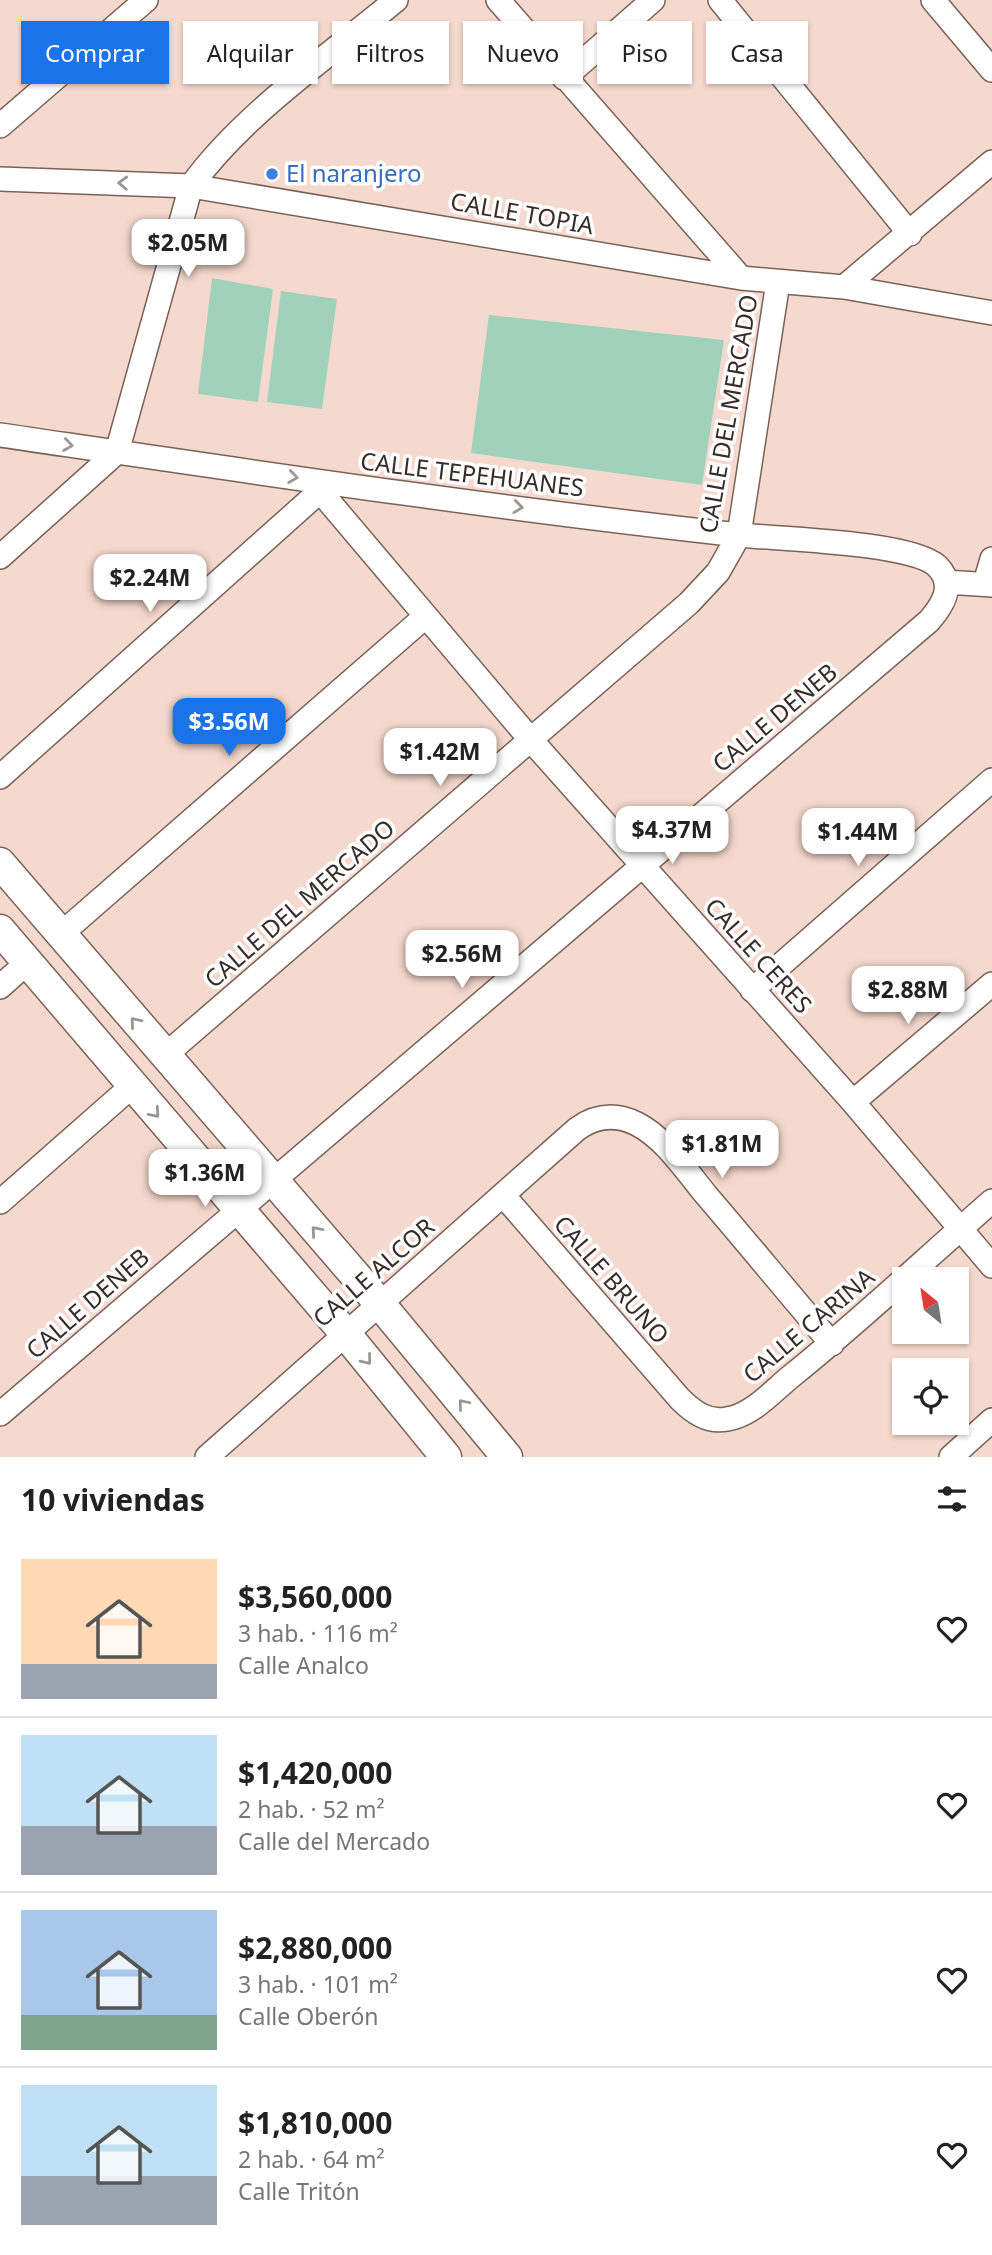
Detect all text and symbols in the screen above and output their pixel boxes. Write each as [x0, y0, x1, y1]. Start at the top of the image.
chip: Comprar [21, 21, 169, 84]
chip: Alquilar [183, 21, 318, 84]
chip: Filtros [332, 21, 449, 84]
chip: Nuevo [463, 21, 583, 84]
chip: Piso [597, 21, 692, 84]
chip: Casa [706, 21, 808, 84]
place label: El naranjero [286, 156, 421, 189]
marker: El naranjero [264, 166, 280, 182]
one-way arrow [117, 176, 128, 191]
street label: CALLE TOPIA [448, 184, 597, 241]
pin: $2.05M [131, 219, 245, 279]
text: $2.05M [148, 226, 228, 258]
street label: CALLE DEL MERCADO [690, 292, 765, 536]
one-way arrow [62, 437, 73, 452]
street label: CALLE TEPEHUANES [359, 443, 586, 504]
one-way arrow [287, 470, 299, 485]
one-way arrow [512, 499, 524, 514]
pin: $2.24M [93, 554, 207, 614]
text: $2.24M [110, 561, 190, 593]
street label: CALLE DENEB [705, 655, 843, 779]
pin: $3.56M [172, 698, 286, 758]
text: $3.56M [189, 705, 269, 737]
pin: $1.42M [383, 728, 497, 788]
text: $1.42M [400, 735, 480, 767]
pin: $4.37M [615, 806, 729, 866]
pin: $1.44M [801, 808, 915, 868]
street label: CALLE DEL MERCADO [197, 811, 401, 995]
text: $4.37M [632, 813, 712, 845]
text: $1.44M [818, 815, 898, 847]
street label: CALLE CERES [698, 890, 820, 1020]
pin: $2.56M [405, 930, 519, 990]
text: $2.56M [422, 937, 502, 969]
pin: $2.88M [851, 967, 965, 1026]
text: $2.88M [868, 973, 948, 1005]
one-way arrow [131, 1017, 143, 1030]
one-way arrow [147, 1105, 160, 1118]
pin: $1.81M [665, 1120, 779, 1180]
text: $1.81M [682, 1127, 762, 1159]
pin: $1.36M [148, 1150, 262, 1209]
text: $1.36M [165, 1156, 245, 1188]
street label: CALLE BRUNO [547, 1208, 677, 1350]
street label: CALLE ALCOR [305, 1210, 441, 1334]
one-way arrow [312, 1226, 324, 1239]
street label: CALLE DENEB [18, 1240, 156, 1366]
street label: CALLE CARINA [735, 1260, 881, 1390]
north arrow [892, 1267, 970, 1344]
map controls [892, 1267, 969, 1435]
one-way arrow [359, 1352, 371, 1365]
button: locate [892, 1358, 969, 1435]
one-way arrow [459, 1400, 471, 1413]
text: 10 viviendas [21, 1479, 205, 1520]
icon: filters [933, 1480, 971, 1518]
text: $3,560,000 [238, 1576, 392, 1617]
icon: home [77, 1587, 161, 1671]
icon: heart [933, 1610, 971, 1648]
text: 3 hab. · 116 m² [238, 1617, 398, 1649]
text: Calle Analco [238, 1649, 369, 1681]
text: $1,420,000 [238, 1752, 392, 1793]
icon: home [77, 1763, 161, 1847]
icon: heart [933, 1786, 971, 1824]
text: 2 hab. · 52 m² [238, 1793, 385, 1825]
text: Calle del Mercado [238, 1825, 430, 1857]
text: $2,880,000 [238, 1927, 392, 1968]
icon: home [77, 1938, 161, 2022]
icon: heart [933, 1961, 971, 1999]
text: 3 hab. · 101 m² [238, 1968, 398, 2000]
text: Calle Oberón [238, 2000, 379, 2032]
text: $1,810,000 [238, 2102, 392, 2143]
icon: home [77, 2113, 161, 2197]
icon: heart [933, 2136, 971, 2174]
text: 2 hab. · 64 m² [238, 2143, 385, 2175]
text: Calle Tritón [238, 2175, 360, 2207]

